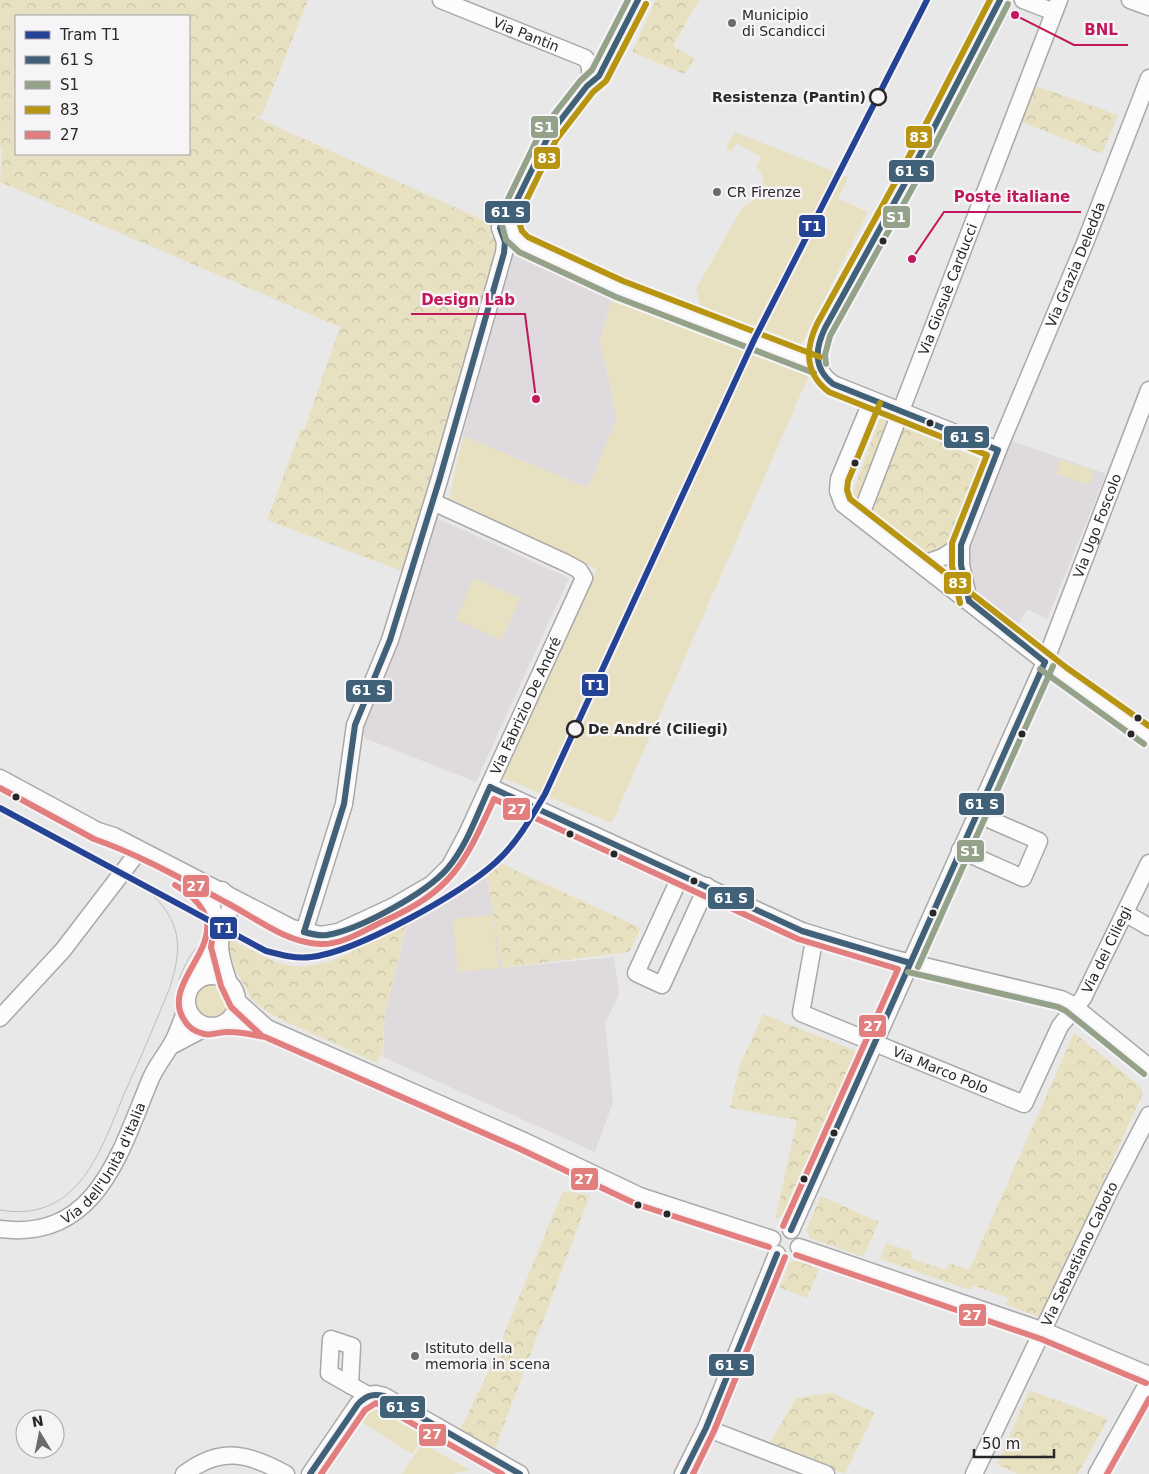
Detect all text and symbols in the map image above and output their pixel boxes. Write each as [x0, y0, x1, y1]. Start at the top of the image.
place label: Municipio di Scandicci [742, 7, 825, 39]
street label: Via Pantin [491, 14, 562, 55]
legend [15, 15, 190, 155]
callout: BNL [1074, 15, 1128, 45]
marker: Municipio di Scandicci [726, 17, 738, 29]
text: BNL [1084, 21, 1118, 39]
text: Tram T1 [59, 26, 120, 44]
text: 61 S [60, 51, 93, 69]
text: S1 [60, 76, 79, 94]
marker: Resistenza (Pantin) [869, 88, 887, 106]
place label: Resistenza (Pantin) [712, 89, 866, 105]
text: 83 [60, 101, 79, 119]
line badge: S1 [530, 115, 559, 139]
text: S1 [534, 119, 554, 135]
line badge: 83 [905, 125, 933, 149]
text: 27 [60, 126, 79, 144]
text: 83 [909, 129, 929, 145]
line badge: 83 [533, 146, 561, 170]
text: 83 [537, 150, 557, 166]
line badge: 61 S [888, 159, 935, 183]
text: 61 S [895, 163, 929, 179]
callout: Poste italiane [944, 182, 1081, 212]
place label: CR Firenze [727, 184, 801, 200]
marker: CR Firenze [711, 186, 723, 198]
text: Poste italiane [954, 188, 1070, 206]
line badge: 61 S [484, 200, 531, 224]
street label: Via Grazia Deledda [1043, 200, 1108, 330]
text: 61 S [491, 204, 525, 220]
line badge: S1 [882, 205, 911, 229]
text: S1 [886, 209, 906, 225]
line badge: T1 [798, 214, 826, 238]
text: T1 [802, 218, 822, 234]
street label: Via Giosuè Carducci [915, 221, 980, 357]
unlabelled marker [878, 236, 888, 246]
callout: Design Lab [411, 284, 525, 314]
text: Design Lab [421, 291, 515, 309]
unlabelled marker [925, 418, 935, 428]
line badge: 61 S [943, 425, 990, 449]
text: 61 S [950, 429, 984, 445]
unlabelled marker [850, 458, 860, 468]
street label: Via Ugo Foscolo [1070, 471, 1124, 580]
line badge: 83 [943, 571, 972, 595]
text: 83 [948, 575, 968, 591]
street label: Via Fabrizio De André [487, 634, 564, 777]
line badge: T1 [581, 673, 609, 697]
text: T1 [585, 677, 605, 693]
line badge: 61 S [345, 679, 393, 703]
text: 61 S [352, 682, 386, 698]
unlabelled marker [1133, 713, 1143, 723]
marker: De André (Ciliegi) [566, 720, 584, 738]
place label: De André (Ciliegi) [588, 721, 728, 737]
unlabelled marker [1017, 729, 1027, 739]
unlabelled marker [1126, 729, 1136, 739]
unlabelled marker [11, 792, 21, 802]
line badge: 61 S [958, 792, 1005, 816]
text: 61 S [965, 796, 999, 812]
line badge: 27 [502, 797, 531, 821]
text: 27 [507, 801, 527, 817]
unlabelled marker [565, 829, 575, 839]
line badge: S1 [956, 839, 985, 863]
text: S1 [960, 843, 980, 859]
unlabelled marker [609, 849, 619, 859]
line badge: 27 [182, 874, 210, 898]
unlabelled marker [689, 876, 699, 886]
text: 27 [186, 878, 206, 894]
line badge: 61 S [707, 886, 755, 910]
text: 61 S [714, 890, 748, 906]
street label: Via dei Ciliegi [1079, 904, 1135, 996]
unlabelled marker [928, 908, 938, 918]
line badge: T1 [209, 916, 238, 940]
text: T1 [214, 920, 234, 936]
line badge: 27 [858, 1014, 887, 1038]
text: 27 [863, 1018, 883, 1034]
street label: Via Marco Polo [890, 1043, 991, 1097]
street label: Via dell'Unità d'Italia [58, 1100, 148, 1227]
unlabelled marker [829, 1128, 839, 1138]
line badge: 27 [570, 1167, 599, 1191]
text: 27 [574, 1171, 594, 1187]
unlabelled marker [799, 1174, 809, 1184]
street label: Via Sebastiano Caboto [1038, 1179, 1121, 1329]
unlabelled marker [633, 1200, 643, 1210]
unlabelled marker [662, 1209, 672, 1219]
line badge: 27 [958, 1303, 987, 1327]
text: 27 [962, 1307, 982, 1323]
place label: Istituto della memoria in scena [425, 1340, 550, 1372]
marker: Istituto della memoria in scena [409, 1350, 421, 1362]
line badge: 61 S [708, 1353, 755, 1377]
text: 61 S [715, 1357, 749, 1373]
line badge: 61 S [379, 1395, 426, 1419]
text: 61 S [386, 1399, 420, 1415]
north arrow [15, 1409, 65, 1459]
text: N [31, 1412, 45, 1430]
line badge: 27 [418, 1423, 447, 1447]
text: 27 [422, 1426, 442, 1442]
scale bar [974, 1426, 1054, 1458]
text: 50 m [982, 1435, 1020, 1453]

